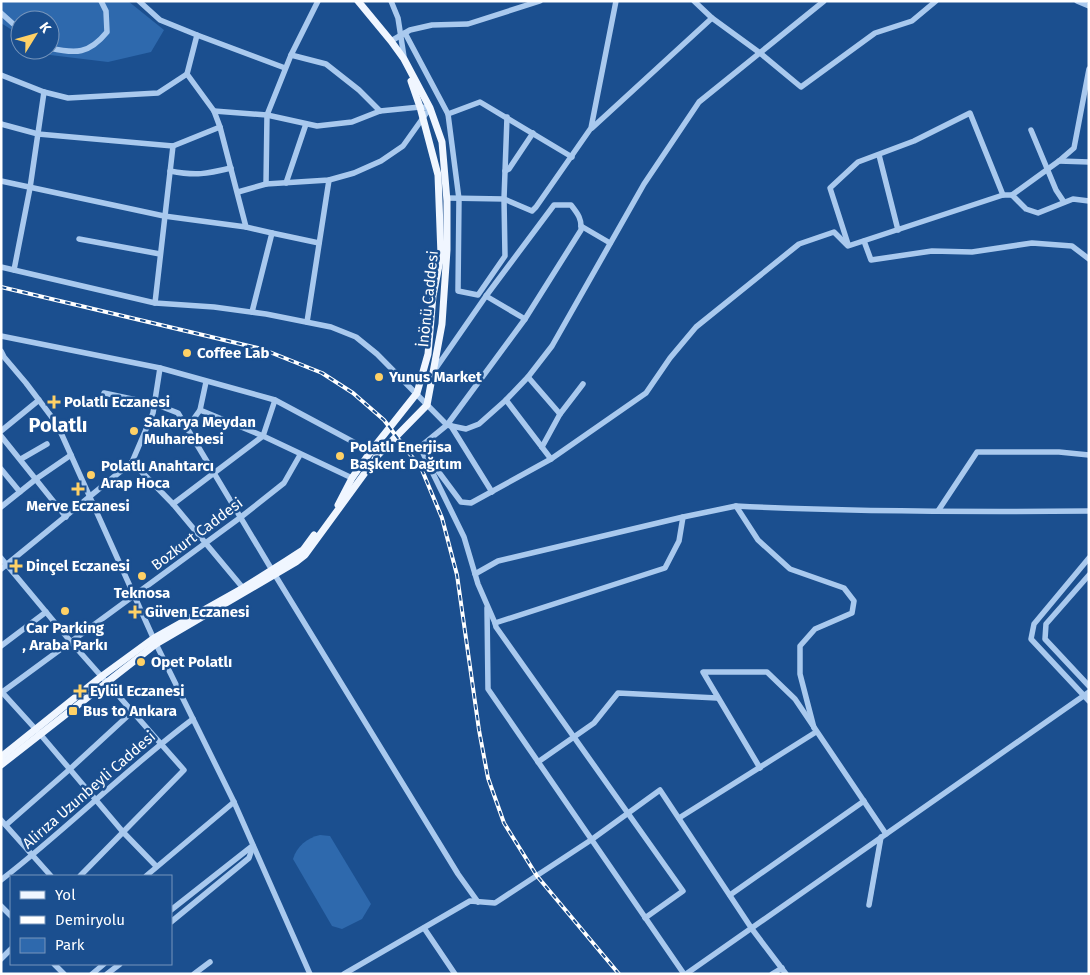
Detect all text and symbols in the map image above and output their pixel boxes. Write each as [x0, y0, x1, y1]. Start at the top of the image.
north arrow [10, 10, 60, 60]
text: K [36, 19, 55, 37]
street label: İnönü Caddesi [414, 250, 442, 348]
place label: Coffee Lab [197, 344, 269, 362]
marker: Coffee Lab [181, 347, 193, 359]
place label: Yunus Market [388, 368, 482, 386]
marker: Yunus Market [373, 371, 385, 383]
place label: Polatlı Eczanesi [64, 393, 170, 411]
marker: Polatlı Eczanesi [48, 396, 60, 408]
district label: Polatlı [29, 413, 87, 437]
place label: Sakarya Meydan Muharebesi [144, 413, 256, 448]
marker: Sakarya Meydan Muharebesi [128, 425, 140, 437]
place label: Polatlı Enerjisa Başkent Dağıtım [350, 438, 462, 474]
marker: Polatlı Enerjisa Başkent Dağıtım [334, 450, 346, 462]
place label: Polatlı Anahtarcı Arap Hoca [100, 457, 214, 492]
marker: Polatlı Anahtarcı Arap Hoca [85, 469, 97, 481]
marker: Merve Eczanesi [72, 483, 84, 495]
street label: Bozkurt Caddesi [148, 494, 246, 574]
place label: Merve Eczanesi [26, 497, 130, 515]
place label: Dinçel Eczanesi [26, 557, 130, 576]
marker: Dinçel Eczanesi [10, 560, 22, 572]
marker: Teknosa [136, 570, 148, 582]
place label: Teknosa [114, 584, 170, 602]
place label: Güven Eczanesi [145, 603, 249, 621]
marker: Car Parking , Araba Parkı [59, 605, 71, 617]
marker: Güven Eczanesi [129, 606, 141, 618]
place label: Car Parking , Araba Parkı [22, 619, 108, 654]
place label: Opet Polatlı [151, 653, 232, 671]
marker: Opet Polatlı [135, 656, 147, 668]
place label: Eylül Eczanesi [90, 682, 184, 700]
marker: Eylül Eczanesi [74, 685, 86, 697]
place label: Bus to Ankara [83, 702, 177, 720]
marker: Bus to Ankara [67, 705, 79, 717]
street label: Alirıza Uzunbeyli Caddesi [19, 727, 159, 853]
legend [10, 875, 172, 965]
text: Yol [55, 886, 76, 904]
text: Demiryolu [55, 911, 125, 929]
text: Park [55, 936, 85, 954]

